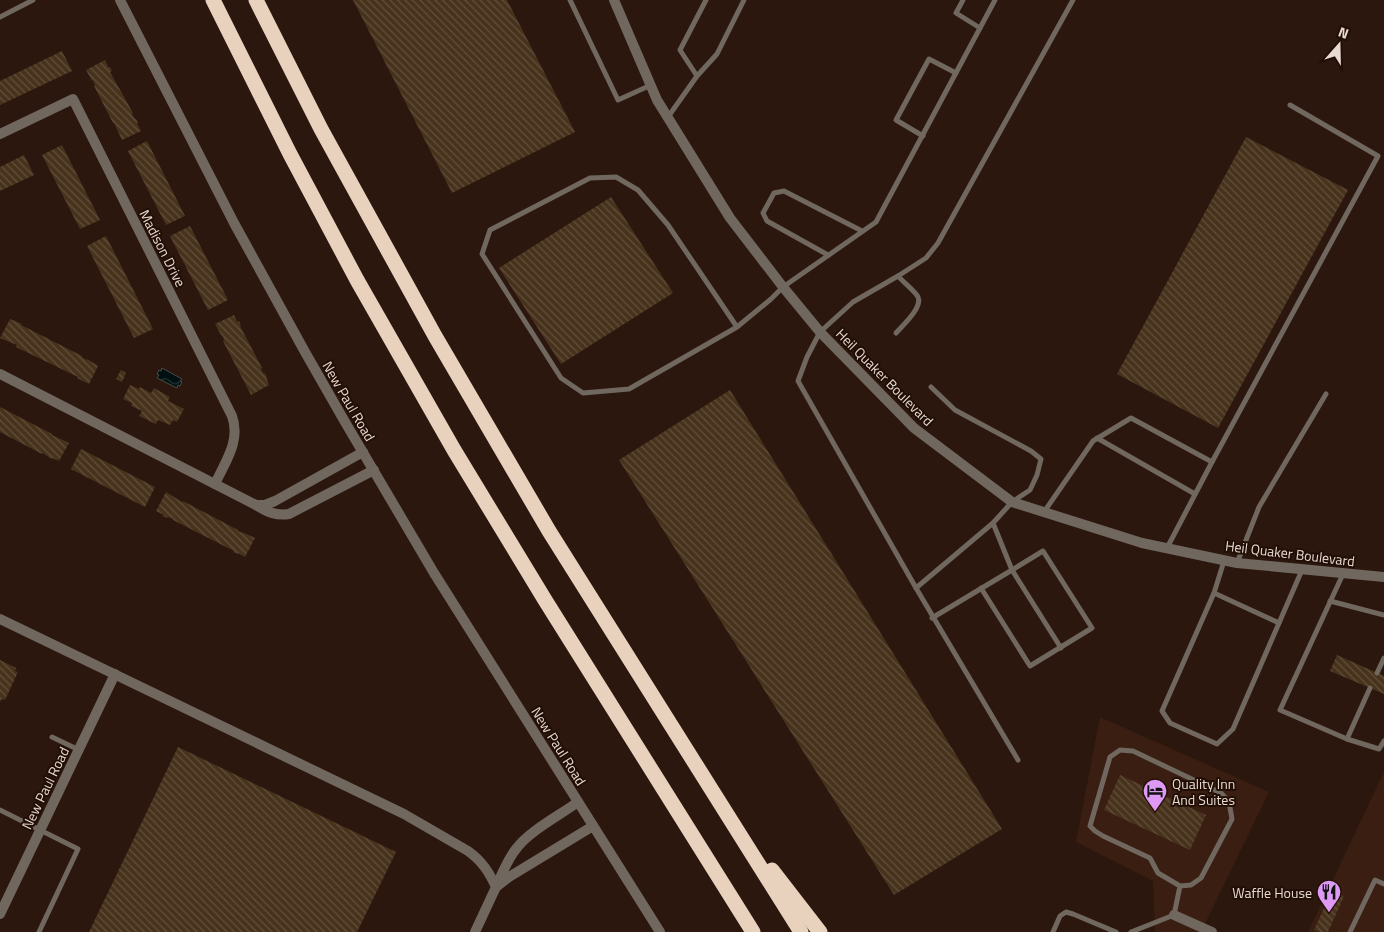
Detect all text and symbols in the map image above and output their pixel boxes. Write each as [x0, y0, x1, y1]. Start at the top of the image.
north arrow [1314, 20, 1364, 70]
text: N [1335, 21, 1352, 44]
street label: Madison Drive [134, 206, 192, 290]
street label: Heil Quaker Boulevard [831, 323, 939, 431]
street label: New Paul Road [318, 357, 380, 445]
street label: Heil Quaker Boulevard [1224, 535, 1356, 571]
street label: New Paul Road [526, 703, 592, 789]
street label: New Paul Road [16, 743, 74, 833]
place label: Quality Inn And Suites [1172, 773, 1235, 810]
hotel icon: Quality Inn And Suites [1142, 778, 1168, 812]
restaurant icon: Waffle House [1316, 879, 1342, 913]
place label: Waffle House [1232, 882, 1312, 903]

